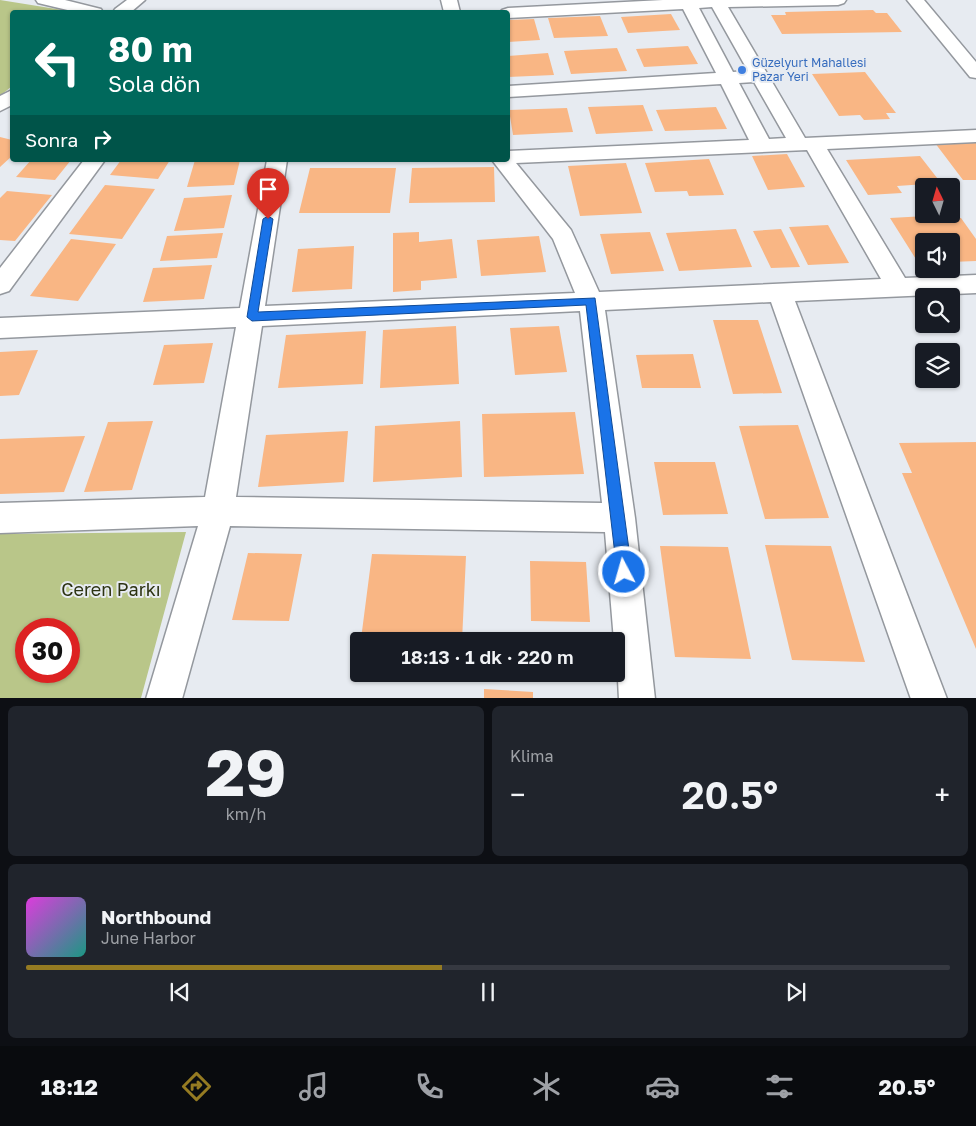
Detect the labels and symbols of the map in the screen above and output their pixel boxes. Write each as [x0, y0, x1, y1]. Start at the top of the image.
place label: Güzelyurt Mahallesi Pazar Yeri [752, 55, 866, 84]
marker: Güzelyurt Mahallesi Pazar Yeri [736, 64, 748, 76]
pin [247, 168, 289, 219]
north arrow [915, 178, 960, 222]
position arrow [597, 545, 649, 597]
park label: Ceren Parkı [61, 578, 161, 600]
speed limit sign: 30 [15, 618, 80, 683]

